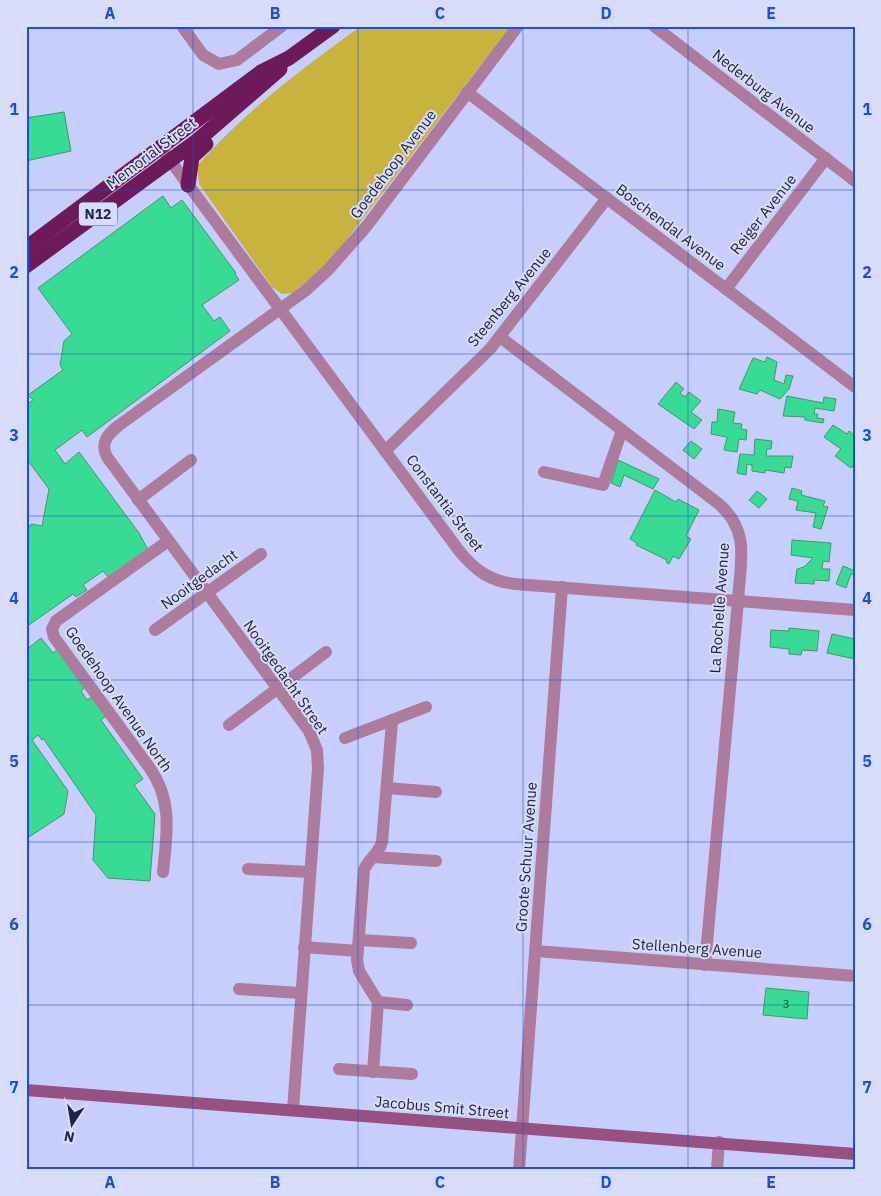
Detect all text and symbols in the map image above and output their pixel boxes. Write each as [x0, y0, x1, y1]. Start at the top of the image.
text: A [105, 3, 116, 23]
text: B [270, 3, 281, 23]
text: C [435, 3, 445, 23]
text: D [600, 3, 612, 23]
text: E [766, 3, 776, 23]
street label: Nederburg Avenue [709, 45, 819, 137]
text: 1 [9, 99, 19, 119]
text: 1 [862, 99, 872, 119]
street label: Goedehoop Avenue [346, 106, 440, 222]
street label: Memorial Street [102, 113, 200, 193]
street label: Reiger Avenue [726, 170, 800, 258]
street label: Boschendal Avenue [612, 179, 730, 275]
road number: N12 [79, 202, 117, 225]
street label: Steenberg Avenue [463, 243, 555, 351]
text: 2 [9, 262, 19, 282]
text: 2 [862, 262, 872, 282]
text: 3 [9, 425, 19, 445]
text: 3 [862, 425, 872, 445]
street label: Constantia Street [402, 451, 488, 555]
street label: La Rochelle Avenue [705, 542, 733, 674]
street label: Nooitgedacht [157, 545, 241, 613]
text: 4 [9, 588, 19, 608]
text: 4 [862, 588, 872, 608]
street label: Nooitgedacht Street [239, 616, 333, 738]
street label: Goedehoop Avenue North [61, 622, 177, 776]
text: 5 [9, 751, 19, 771]
text: 5 [862, 751, 872, 771]
street label: Groote Schuur Avenue [511, 781, 541, 933]
text: 6 [9, 914, 19, 934]
text: 6 [862, 914, 872, 934]
street label: Stellenberg Avenue [631, 934, 763, 962]
house number: 3 [782, 996, 790, 1011]
text: 7 [9, 1077, 19, 1097]
text: 7 [862, 1077, 872, 1097]
street label: Jacobus Smit Street [374, 1092, 510, 1122]
north arrow [48, 1098, 98, 1148]
text: N [62, 1127, 76, 1147]
text: A [105, 1172, 116, 1192]
text: B [270, 1172, 281, 1192]
text: C [435, 1172, 445, 1192]
text: D [600, 1172, 612, 1192]
text: E [766, 1172, 776, 1192]

